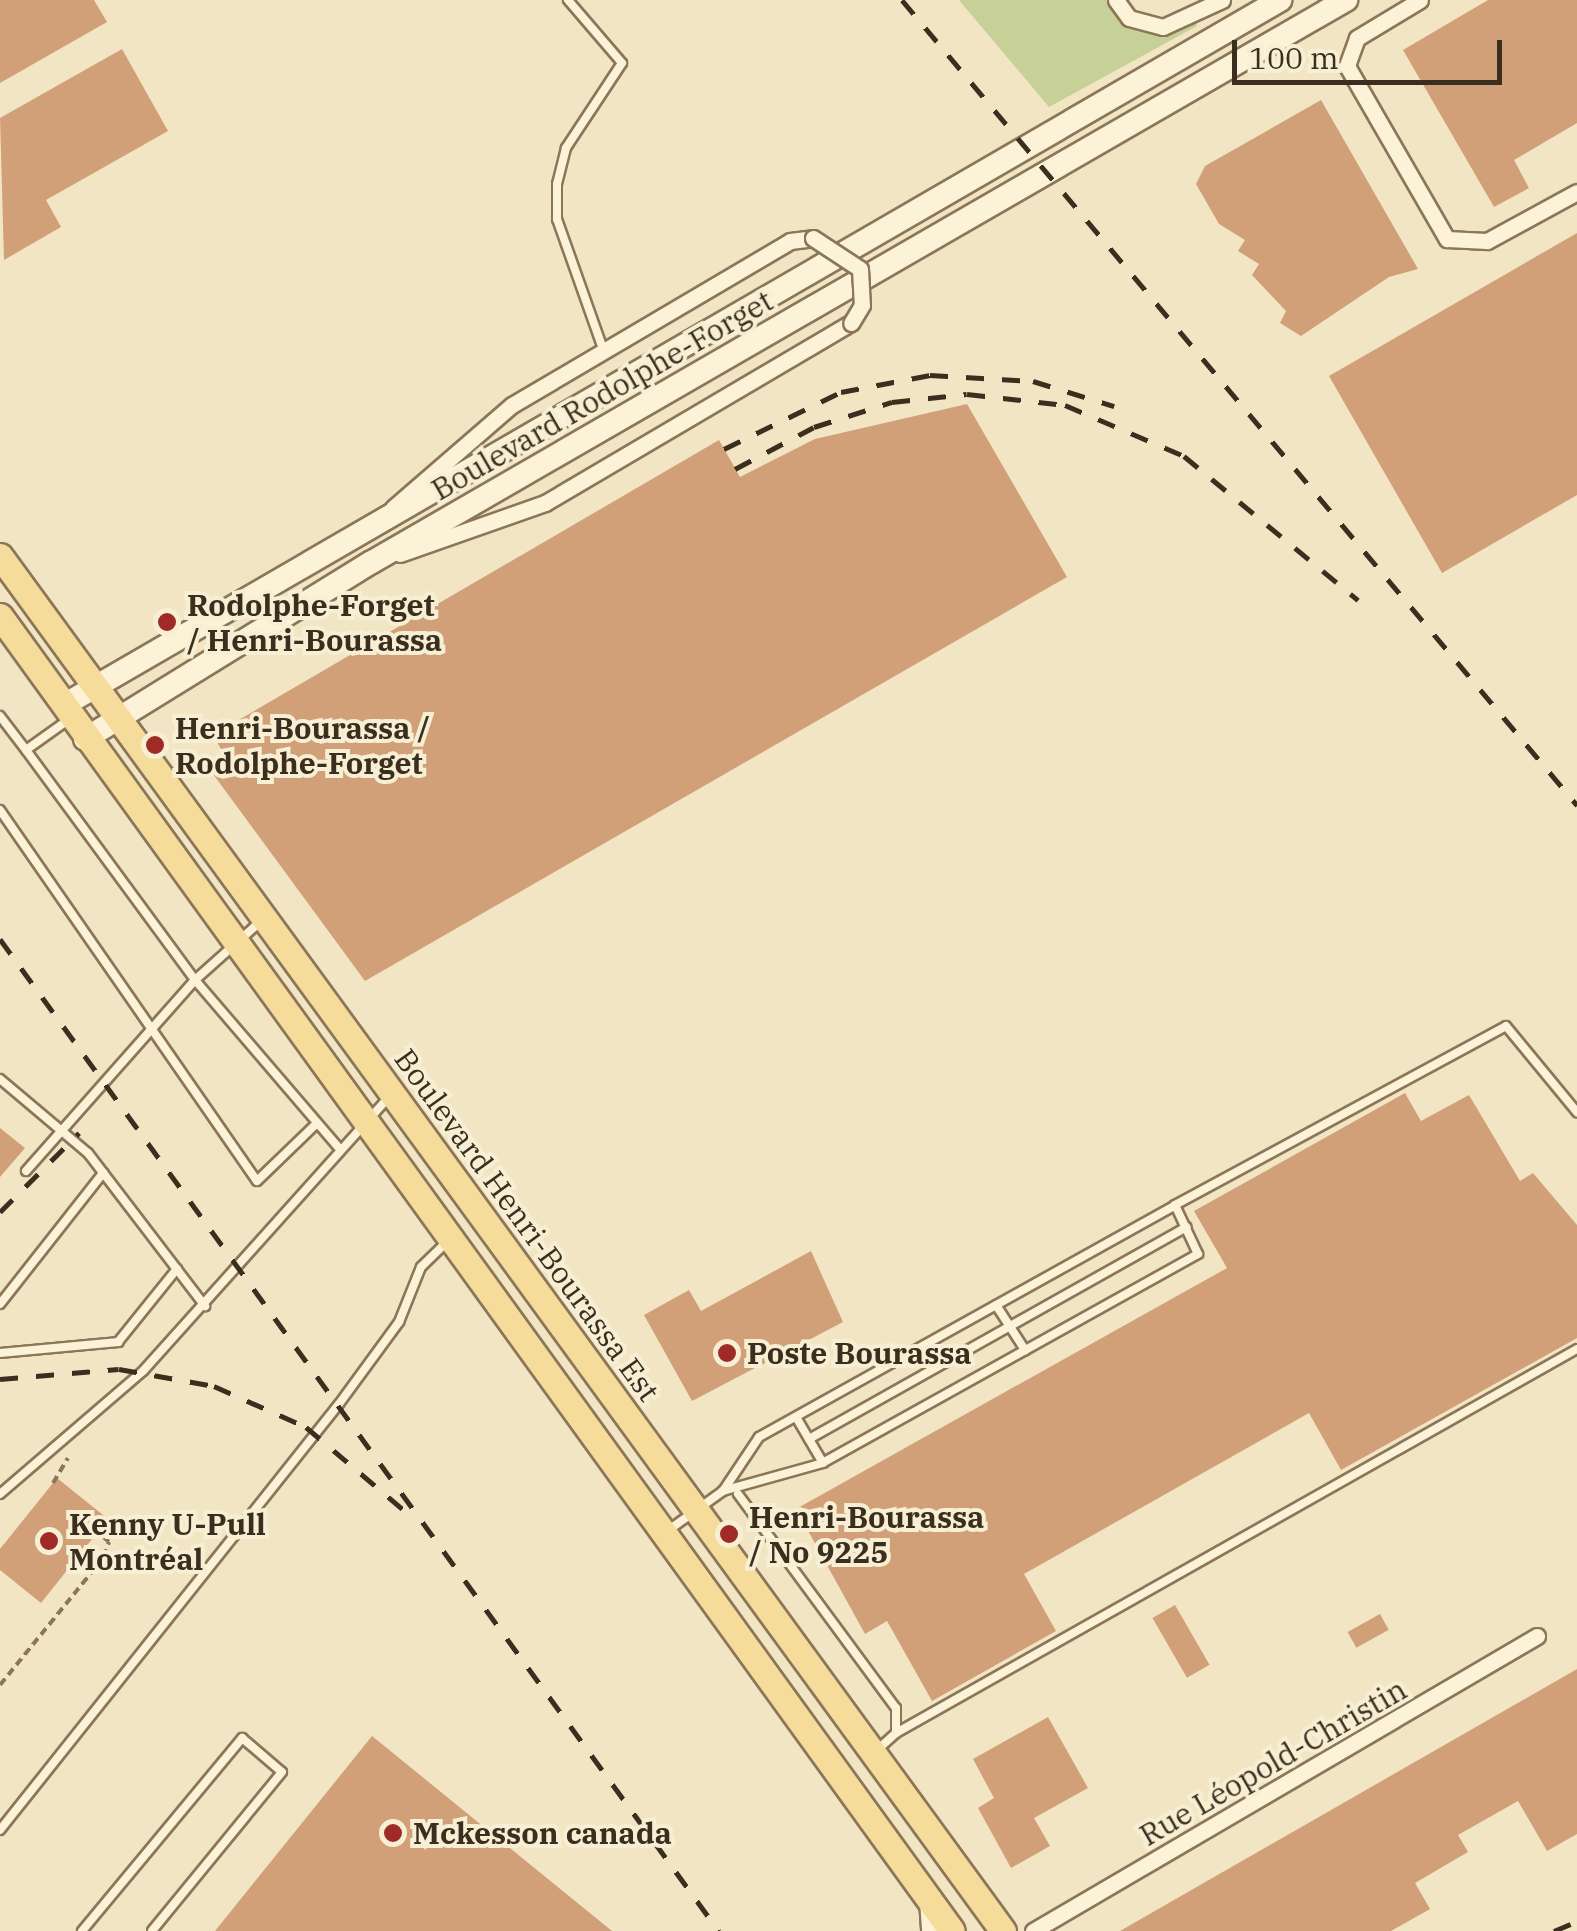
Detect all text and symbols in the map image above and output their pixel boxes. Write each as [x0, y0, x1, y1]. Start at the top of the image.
scale bar [1237, 20, 1507, 82]
text: 100 m [1249, 38, 1339, 77]
street label: Boulevard Rodolphe-Forget [425, 282, 779, 508]
place label: Rodolphe-Forget / Henri-Bourassa [187, 587, 442, 658]
marker: Rodolphe-Forget / Henri-Bourassa [156, 611, 178, 633]
place label: Henri-Bourassa / Rodolphe-Forget [175, 710, 430, 780]
marker: Henri-Bourassa / Rodolphe-Forget [144, 734, 166, 756]
street label: Boulevard Henri-Bourassa Est [387, 1042, 667, 1408]
place label: Poste Bourassa [747, 1335, 972, 1371]
marker: Poste Bourassa [716, 1342, 738, 1364]
place label: Henri-Bourassa / No 9225 [749, 1499, 984, 1570]
place label: Kenny U-Pull Montréal [69, 1506, 266, 1576]
marker: Henri-Bourassa / No 9225 [718, 1523, 740, 1545]
marker: Kenny U-Pull Montréal [38, 1530, 60, 1552]
street label: Rue Léopold-Christin [1133, 1671, 1413, 1853]
place label: Mckesson canada [413, 1815, 672, 1851]
marker: Mckesson canada [382, 1822, 404, 1844]

